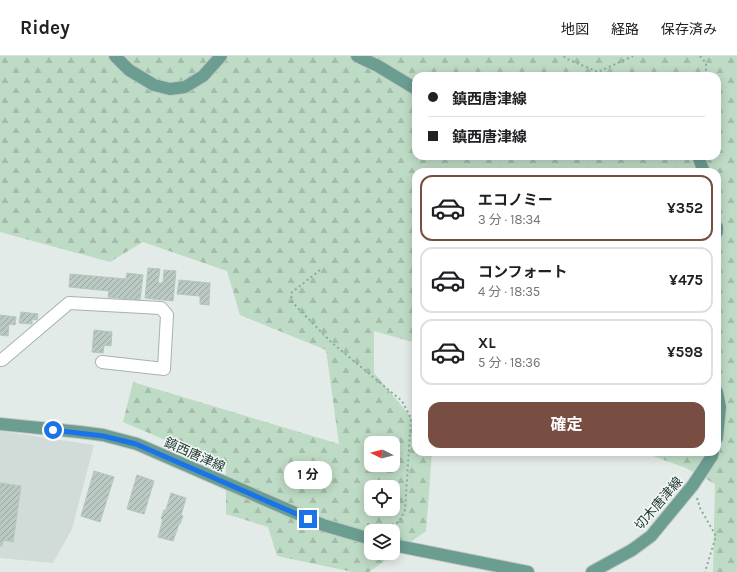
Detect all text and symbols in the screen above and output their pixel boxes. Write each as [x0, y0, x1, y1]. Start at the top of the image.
text: Ridey [20, 17, 70, 39]
text: 地図 [561, 21, 589, 38]
text: 経路 [611, 21, 639, 38]
text: 保存済み [661, 21, 717, 38]
text: 鎮西唐津線 [452, 90, 527, 108]
text: 鎮西唐津線 [452, 128, 527, 146]
icon: car [430, 190, 466, 226]
text: エコノミー [478, 191, 553, 209]
text: ¥352 [667, 199, 703, 217]
text: 3 分 · 18:34 [478, 212, 540, 227]
icon: car [430, 262, 466, 298]
text: コンフォート [478, 263, 568, 281]
text: ¥475 [669, 271, 703, 289]
text: 4 分 · 18:35 [478, 284, 540, 299]
icon: car [430, 334, 466, 370]
text: XL [478, 334, 496, 352]
text: ¥598 [667, 343, 703, 361]
text: 5 分 · 18:36 [478, 355, 540, 370]
button: 確定 [428, 402, 705, 448]
route start [44, 421, 62, 439]
street label: 鎮西唐津線 [162, 434, 228, 475]
north arrow [364, 436, 400, 472]
map controls [364, 436, 400, 560]
callout: 1 分 [284, 461, 332, 489]
text: 1 分 [298, 467, 318, 482]
street label: 切木唐津線 [631, 474, 685, 533]
button: locate [364, 480, 400, 516]
route end [299, 510, 317, 528]
button: layers [364, 524, 400, 560]

